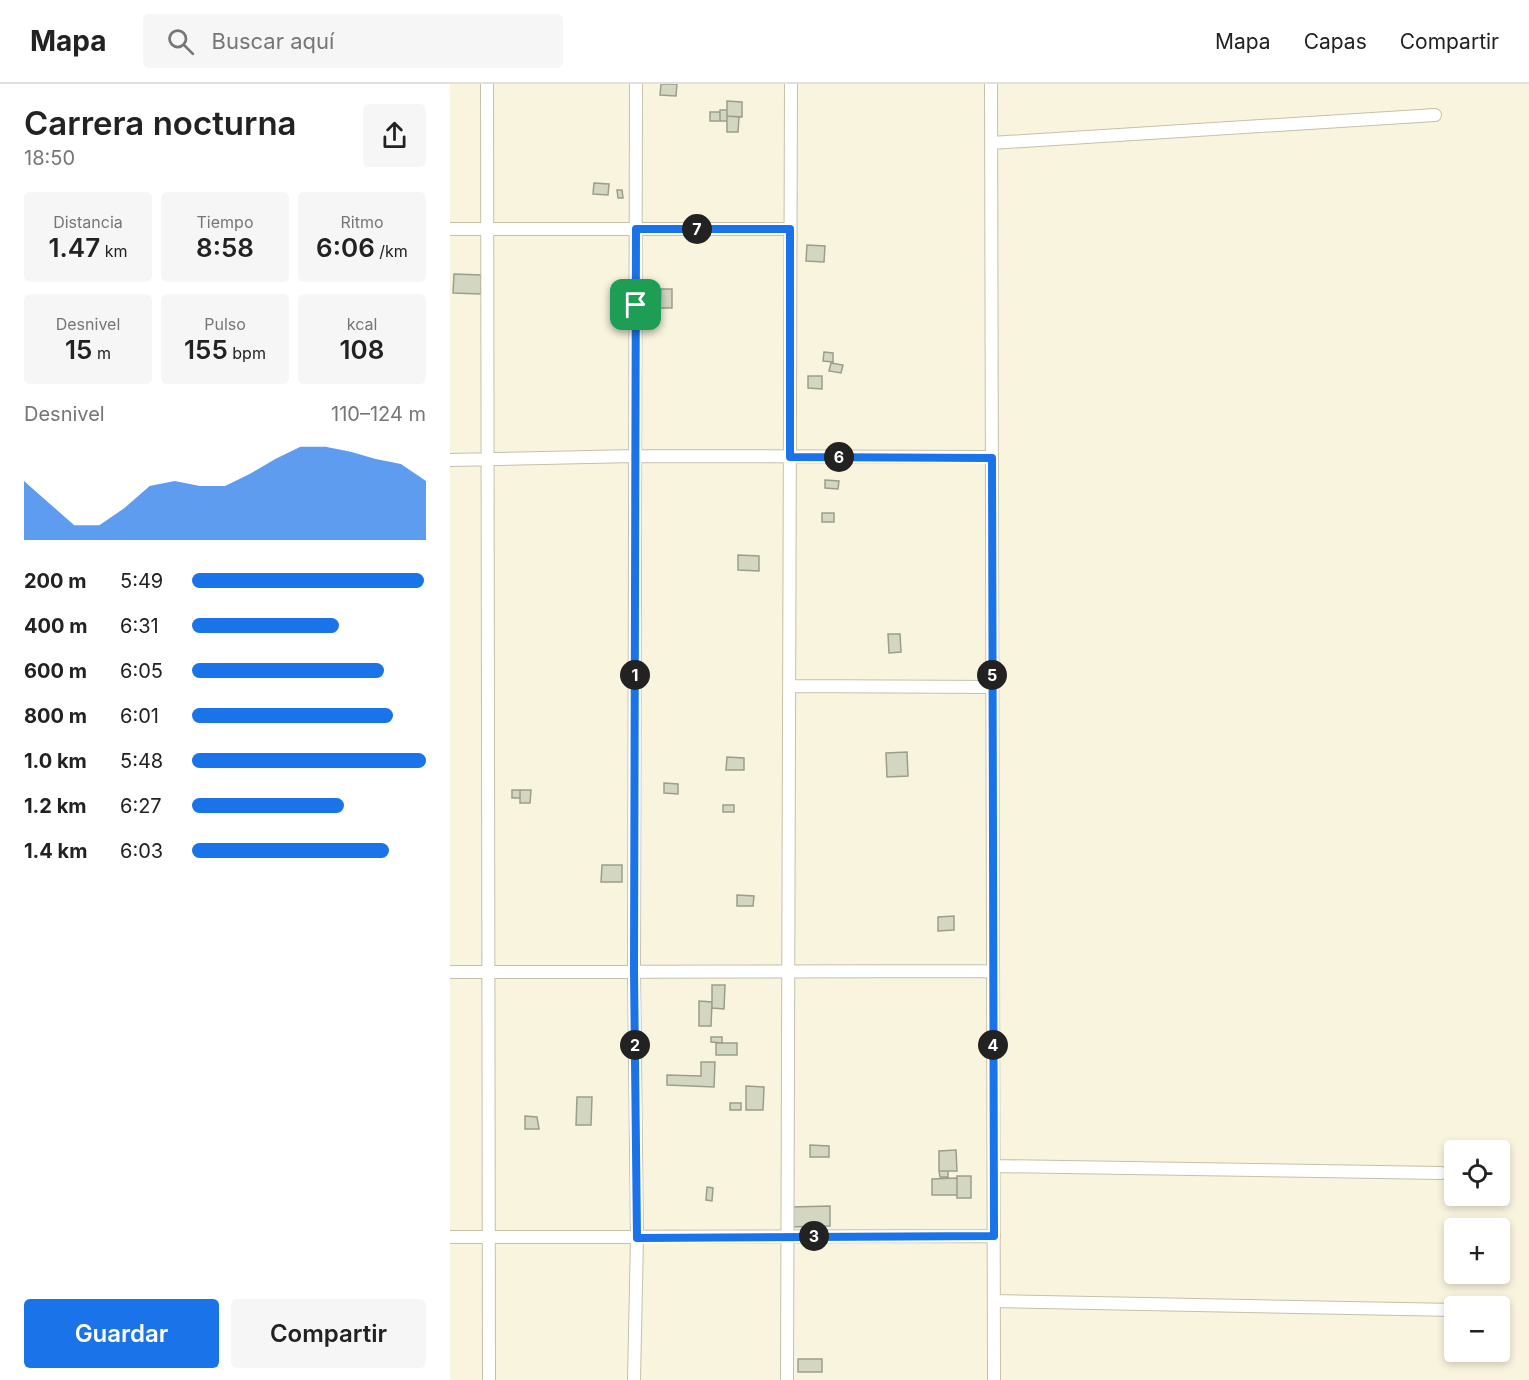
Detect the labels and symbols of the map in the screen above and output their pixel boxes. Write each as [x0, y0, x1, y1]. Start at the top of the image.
pin: 7 [682, 214, 712, 244]
pin [610, 279, 661, 330]
pin: 6 [824, 442, 854, 472]
pin: 1 [620, 660, 650, 690]
pin: 5 [977, 660, 1007, 690]
pin: 2 [620, 1030, 650, 1060]
pin: 4 [978, 1030, 1008, 1060]
pin: 3 [799, 1221, 829, 1251]

